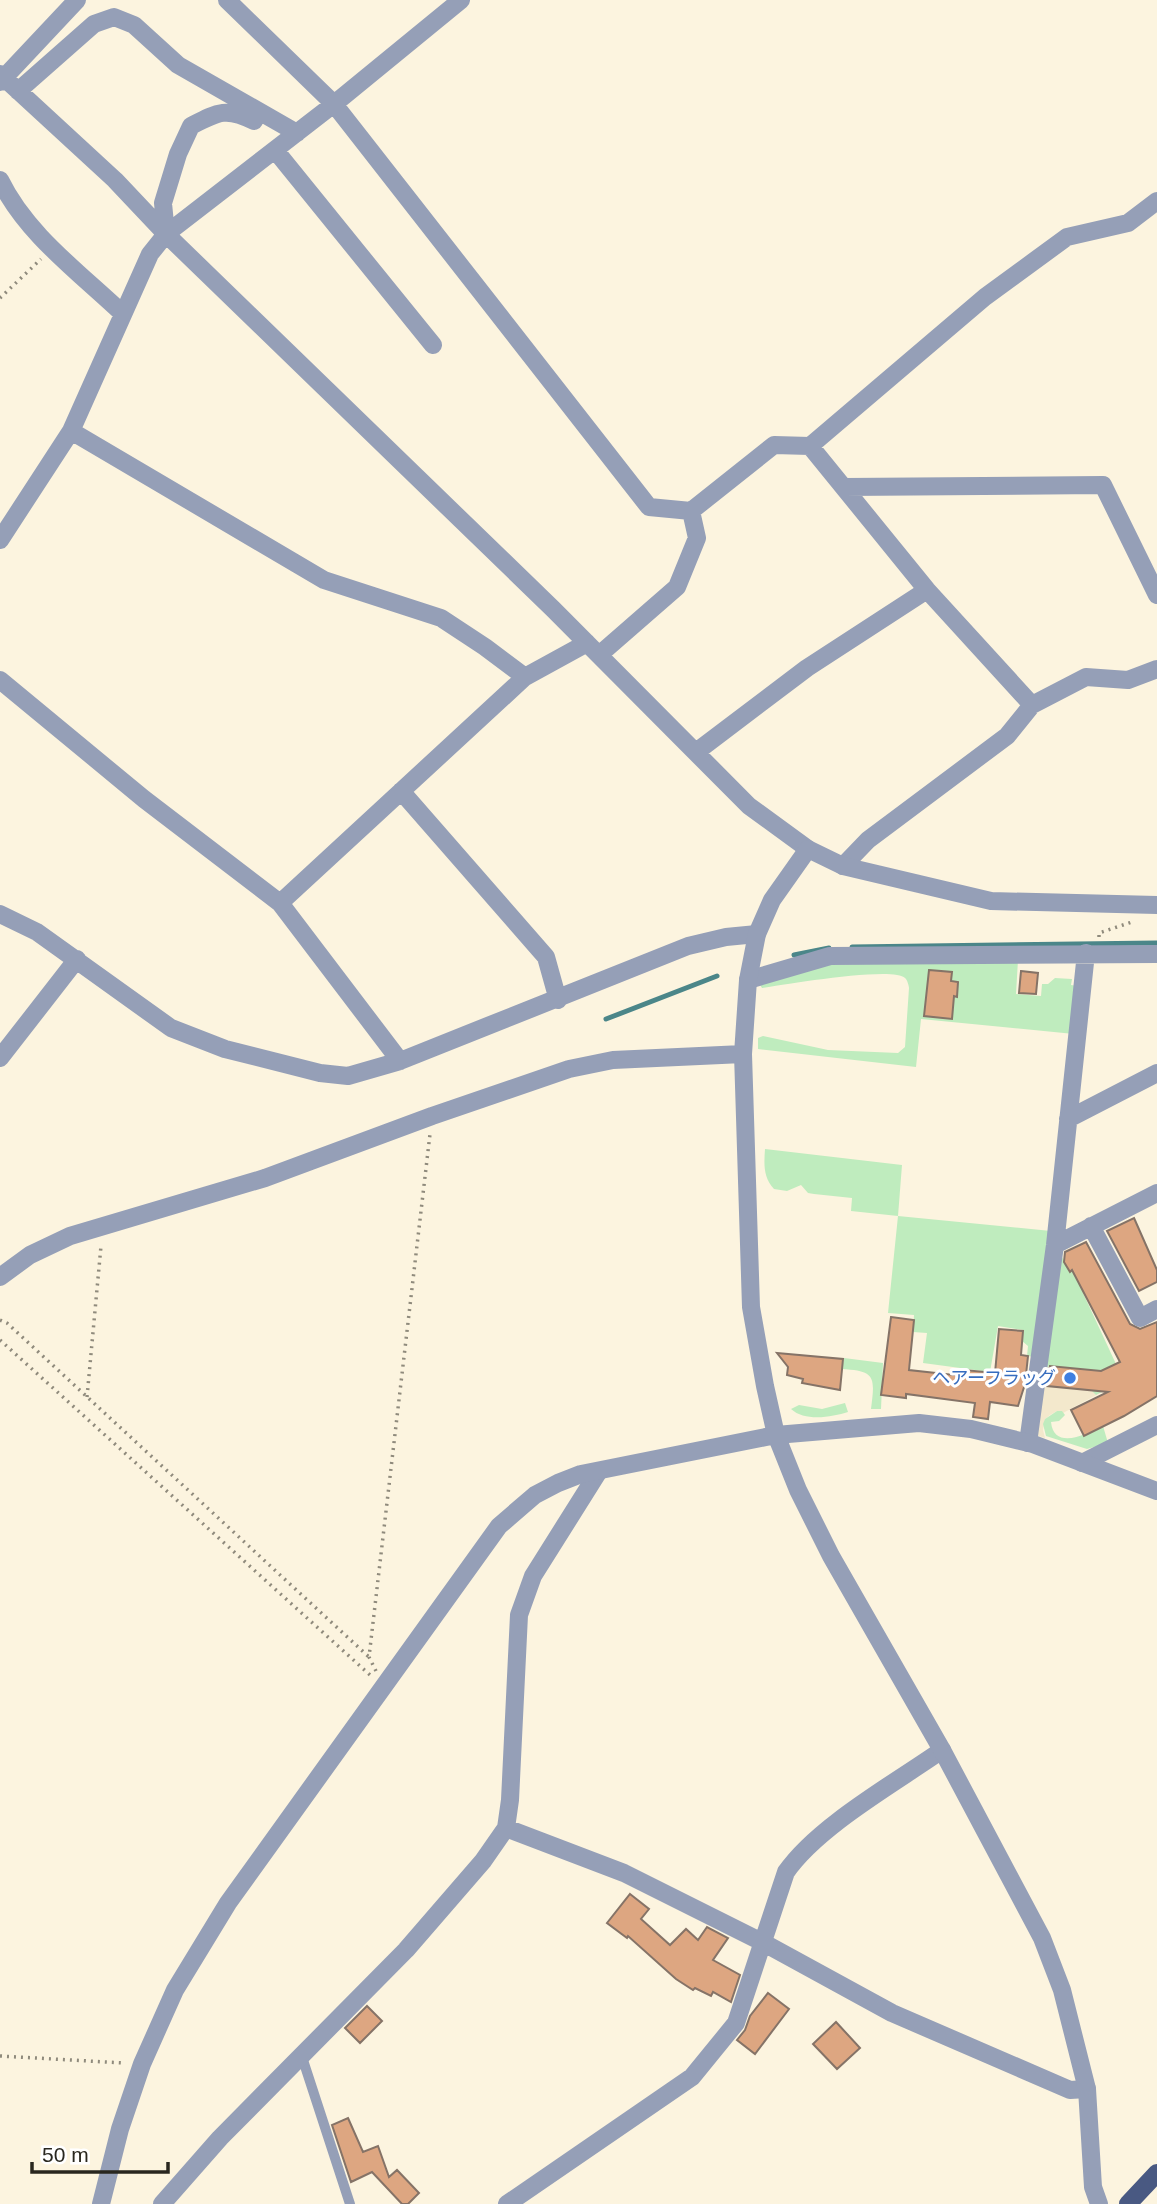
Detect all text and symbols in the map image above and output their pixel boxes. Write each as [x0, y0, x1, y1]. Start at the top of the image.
place label: ヘアーフラッグ [932, 1368, 1056, 1388]
marker: ヘアーフラッグ [1062, 1370, 1078, 1386]
scale bar [32, 2130, 168, 2174]
text: 50 m [42, 2143, 89, 2166]

